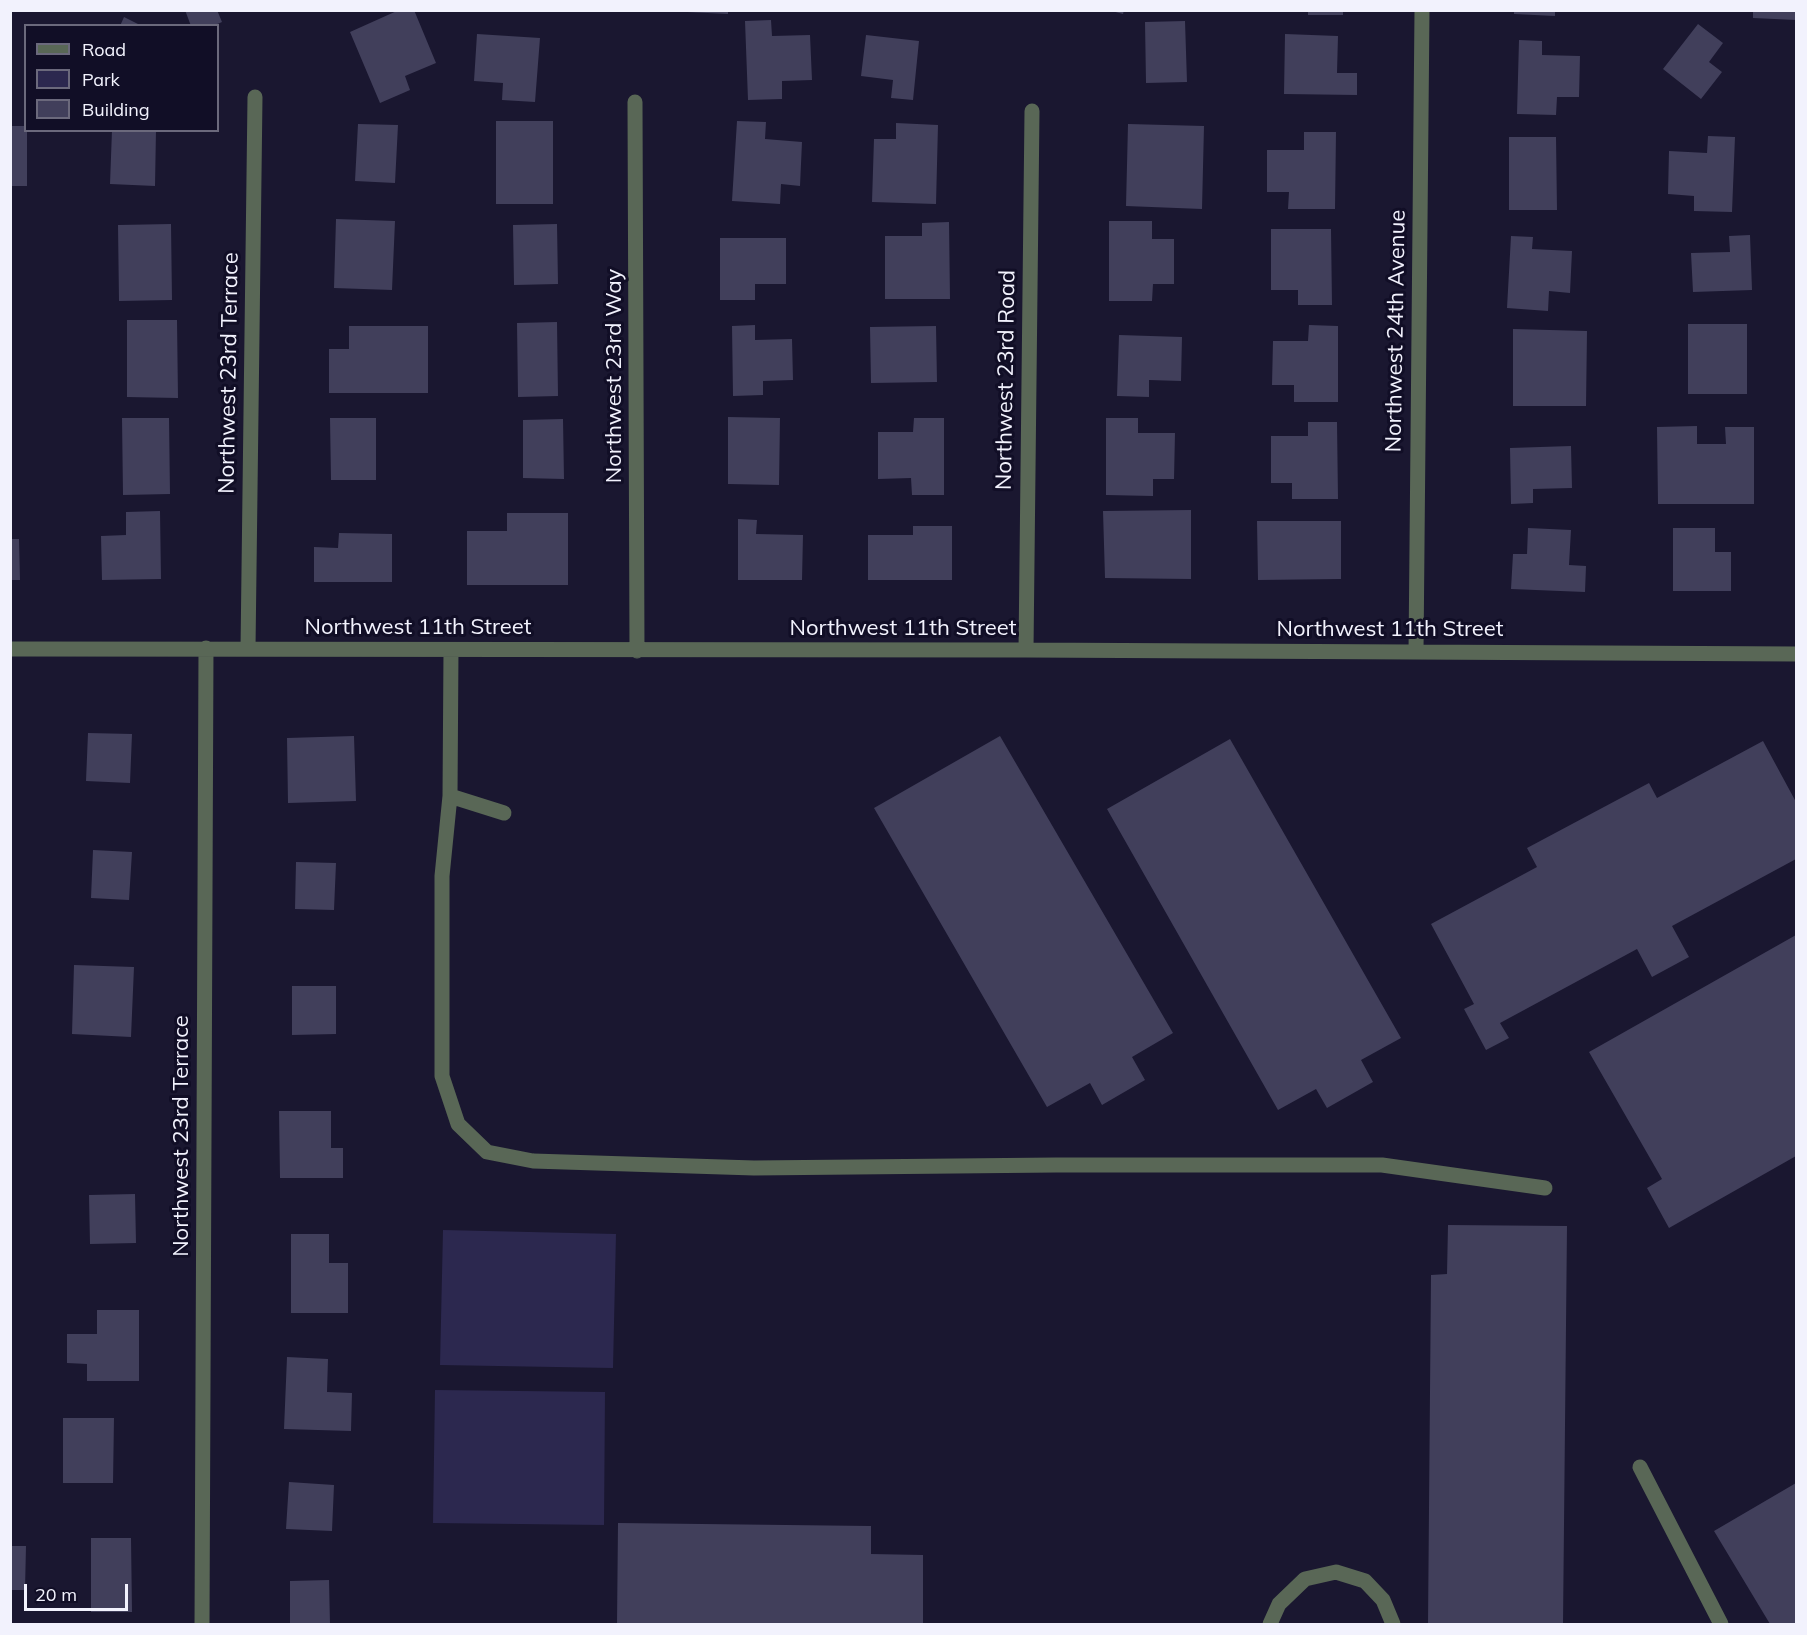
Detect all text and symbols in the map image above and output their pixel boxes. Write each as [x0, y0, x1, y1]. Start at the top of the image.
legend [24, 24, 219, 132]
text: Road [82, 38, 126, 61]
text: Park [82, 68, 120, 91]
text: Building [82, 98, 150, 121]
street label: Northwest 24th Avenue [1381, 209, 1411, 453]
street label: Northwest 23rd Terrace [214, 252, 244, 494]
street label: Northwest 23rd Way [601, 269, 627, 483]
street label: Northwest 23rd Road [991, 270, 1021, 490]
street label: Northwest 11th Street [305, 614, 531, 640]
street label: Northwest 11th Street [790, 615, 1016, 641]
street label: Northwest 11th Street [1277, 616, 1503, 642]
street label: Northwest 23rd Terrace [168, 1015, 194, 1257]
scale bar [27, 1572, 130, 1610]
text: 20 m [35, 1583, 77, 1606]

